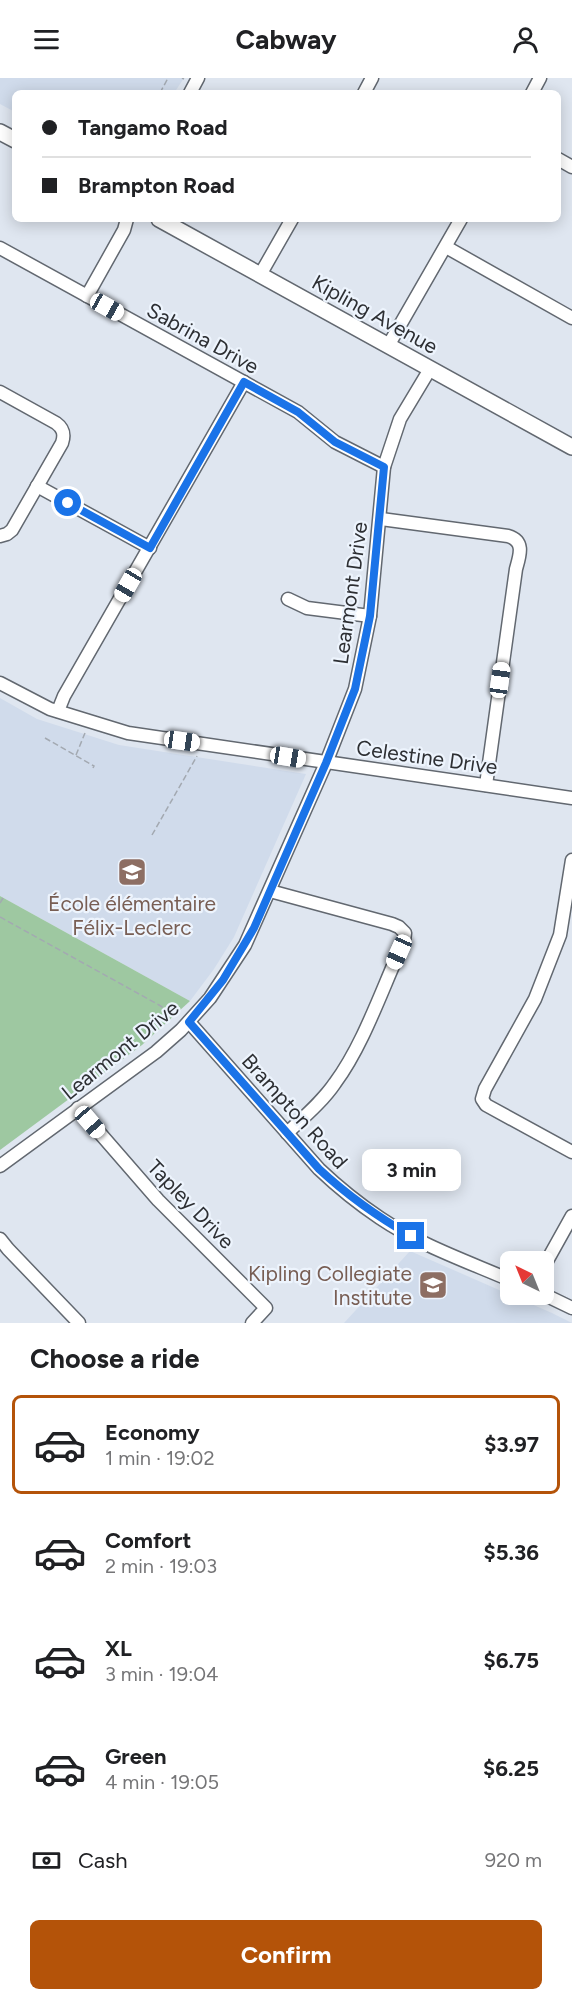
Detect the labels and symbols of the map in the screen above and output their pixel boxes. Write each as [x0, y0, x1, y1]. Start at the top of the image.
street label: Kipling Avenue [308, 269, 442, 359]
car [87, 290, 127, 324]
street label: Sabrina Drive [143, 297, 263, 379]
route start [54, 489, 81, 516]
street label: Learmont Drive [328, 520, 372, 666]
car [111, 565, 145, 605]
car [489, 661, 511, 699]
car [163, 730, 201, 752]
street label: Celestine Drive [355, 735, 499, 779]
car [269, 745, 307, 769]
school or university icon: École élémentaire Félix-Leclerc [116, 856, 148, 888]
place label: École élémentaire Félix-Leclerc [48, 891, 216, 940]
car [383, 932, 415, 972]
street label: Learmont Drive [56, 995, 184, 1105]
street label: Brampton Road [237, 1048, 353, 1174]
car [71, 1103, 109, 1141]
callout: 3 min [362, 1149, 460, 1191]
street label: Tapley Drive [142, 1154, 240, 1254]
route end [397, 1222, 424, 1249]
north arrow [500, 1251, 554, 1305]
place label: Kipling Collegiate Institute [248, 1261, 412, 1310]
school or university icon: Kipling Collegiate Institute [417, 1269, 449, 1301]

